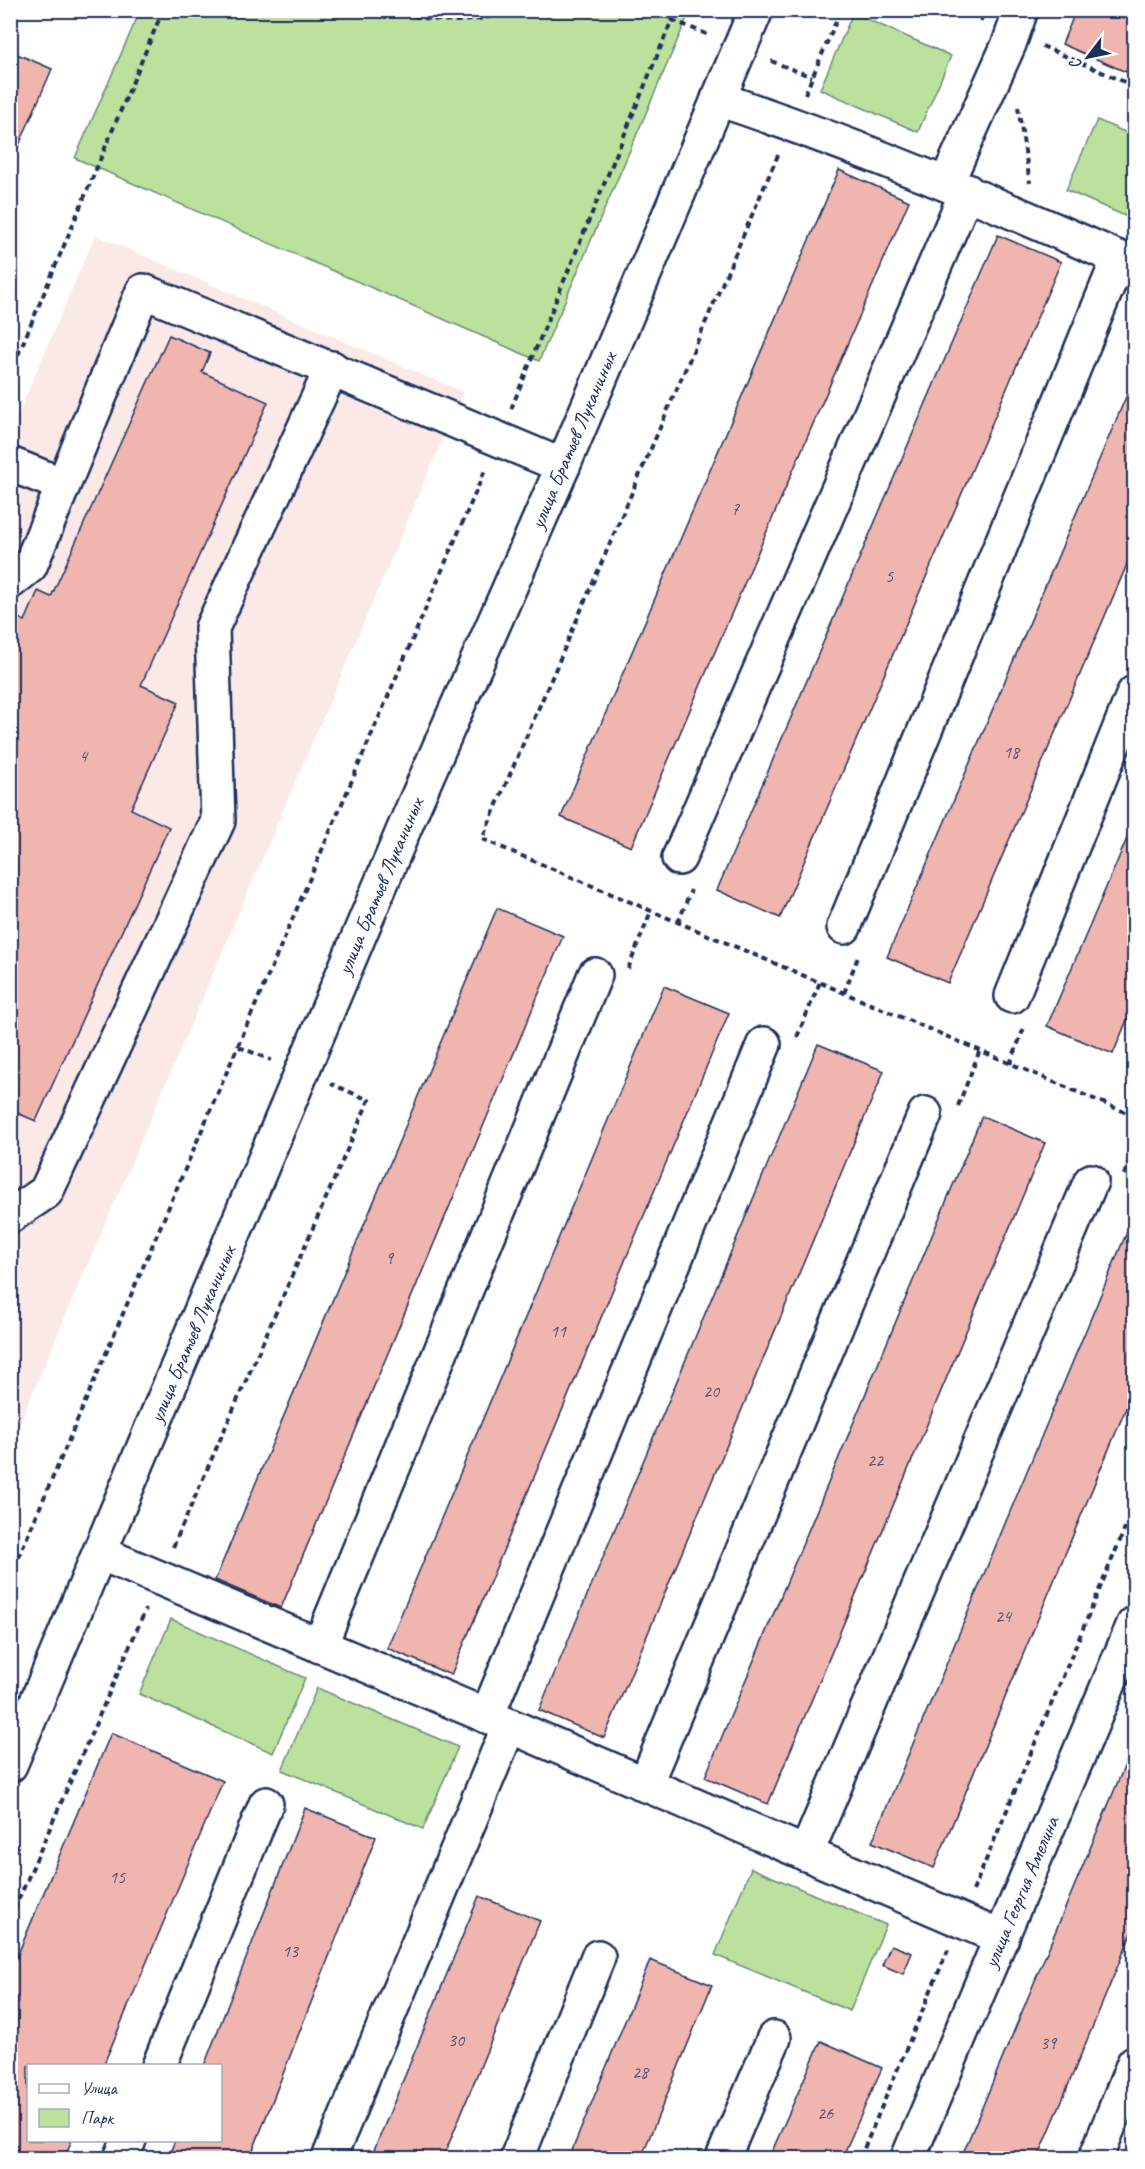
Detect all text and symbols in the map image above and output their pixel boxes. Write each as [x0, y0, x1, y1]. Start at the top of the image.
north arrow [1058, 27, 1118, 87]
text: С [1064, 54, 1087, 73]
street label: улица Братьев Луканиных [523, 346, 623, 534]
house number: 7 [731, 498, 740, 520]
house number: 5 [885, 565, 894, 587]
house number: 18 [1003, 741, 1021, 763]
house number: 4 [79, 745, 89, 767]
street label: улица Братьев Луканиных [330, 792, 430, 980]
street label: улица Братьев Луканиных [142, 1240, 242, 1428]
house number: 9 [385, 1247, 395, 1269]
house number: 11 [550, 1320, 567, 1342]
house number: 20 [703, 1380, 721, 1402]
house number: 22 [867, 1449, 885, 1471]
house number: 24 [995, 1605, 1013, 1627]
street label: улица Георгия Амелина [977, 1811, 1065, 1973]
house number: 15 [109, 1866, 126, 1888]
house number: 13 [282, 1940, 300, 1962]
house number: 30 [448, 2029, 466, 2051]
house number: 39 [1040, 2032, 1058, 2054]
house number: 28 [632, 2061, 650, 2083]
legend [27, 2064, 222, 2142]
text: Улица [81, 2077, 118, 2099]
house number: 26 [817, 2102, 834, 2124]
text: Парк [81, 2107, 115, 2129]

